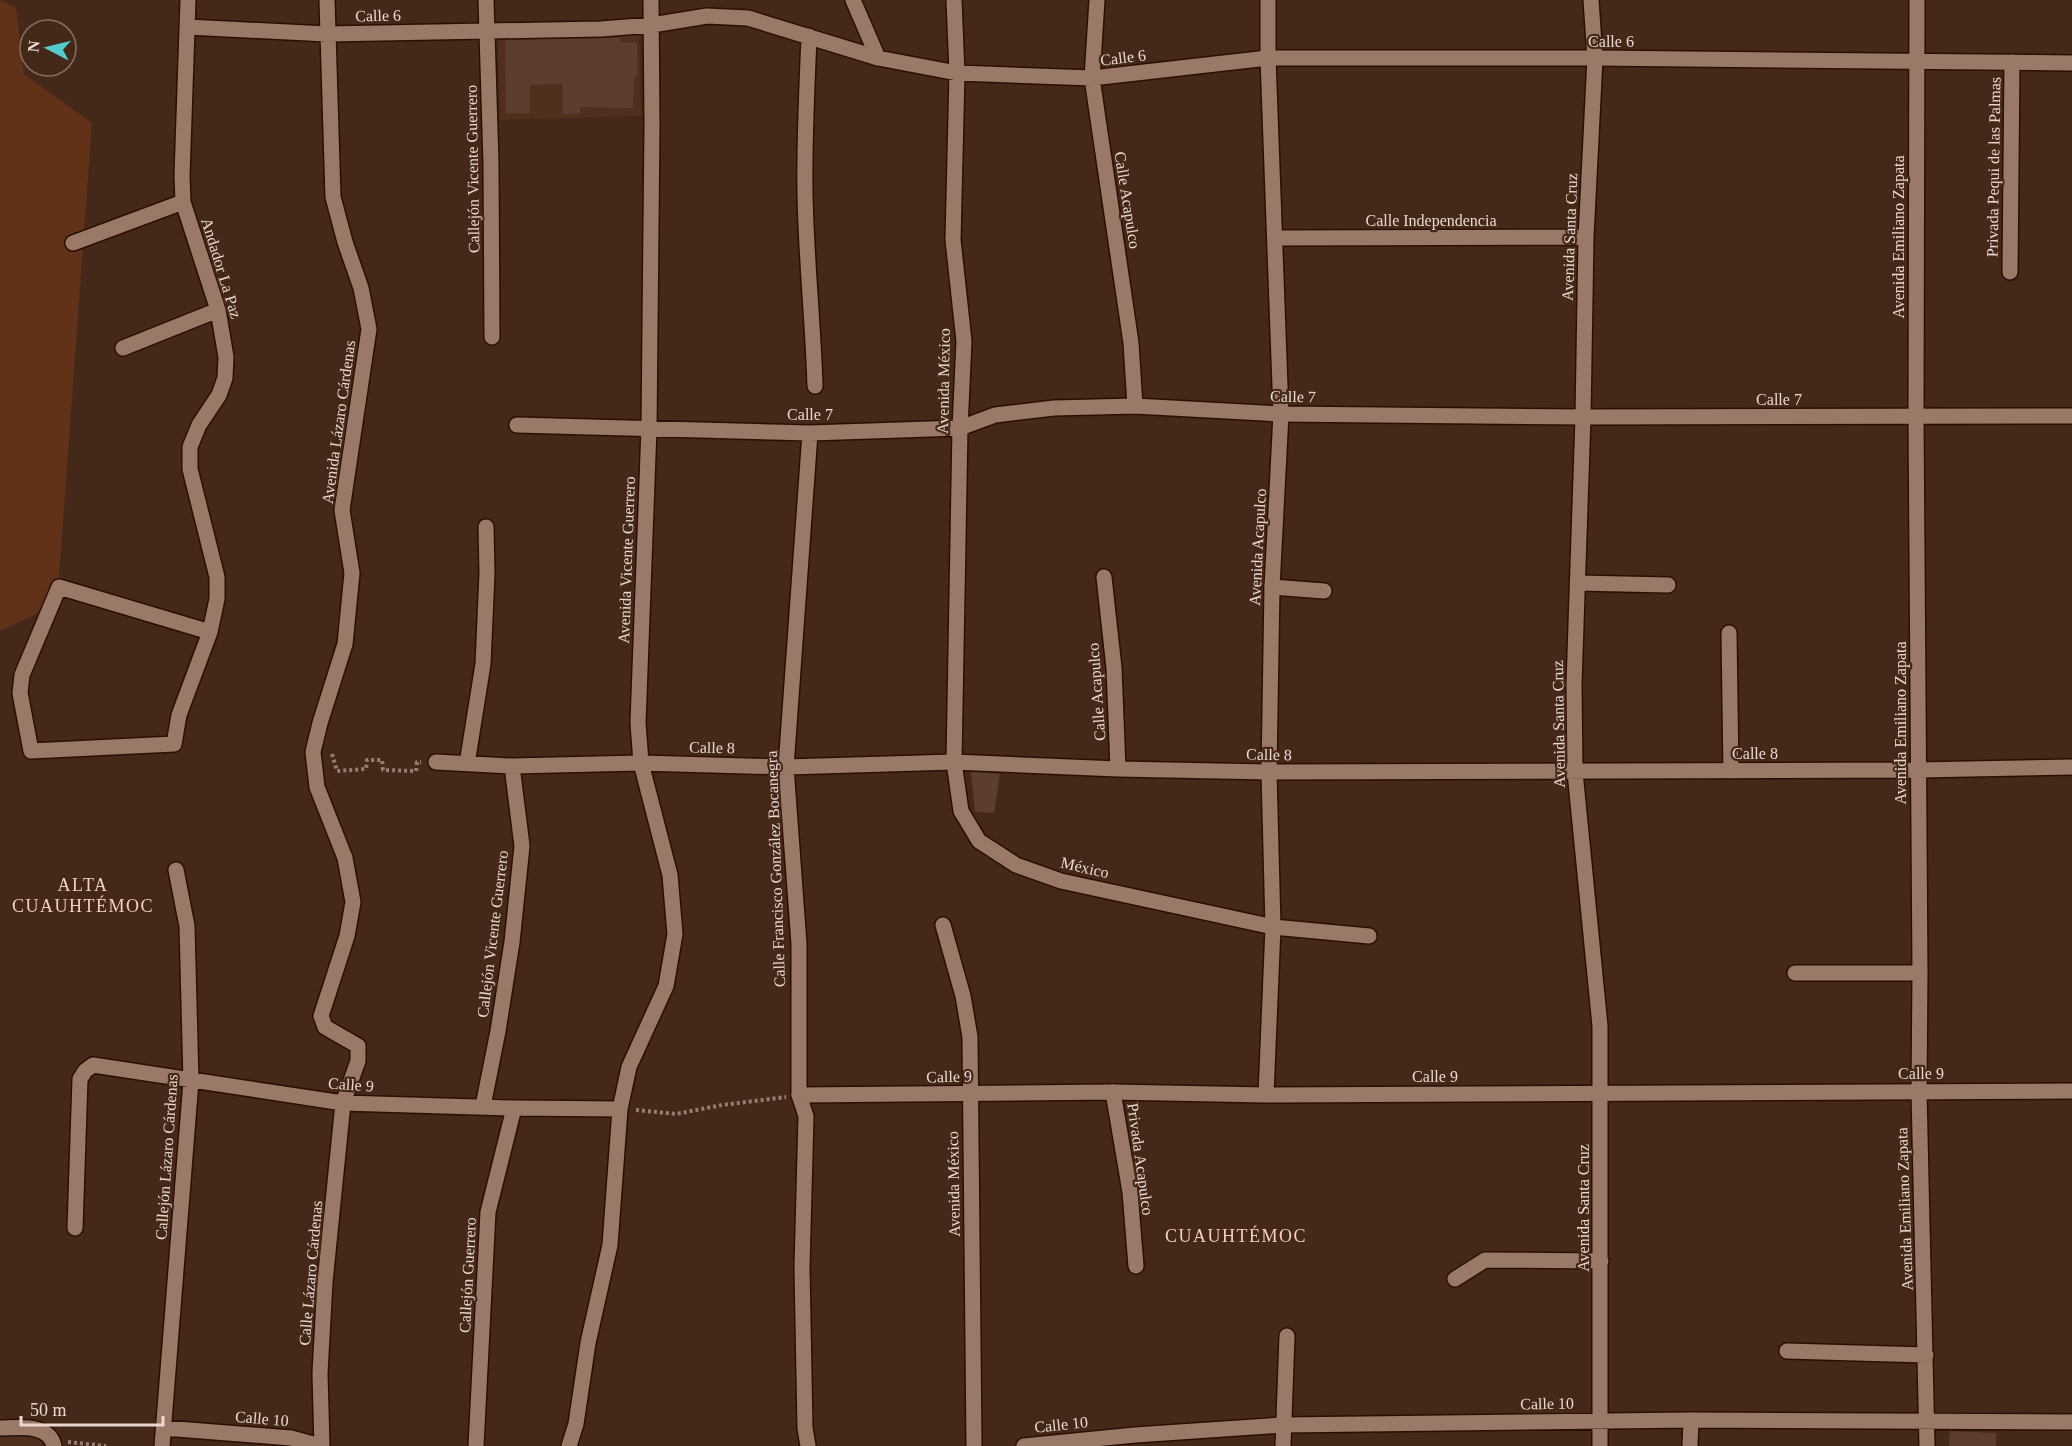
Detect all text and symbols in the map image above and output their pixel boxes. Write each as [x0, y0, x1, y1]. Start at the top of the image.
street label: Calle 6 [355, 7, 401, 24]
north arrow [18, 18, 78, 78]
street label: Calle 6 [1588, 33, 1634, 50]
text: N [24, 39, 43, 53]
street label: Calle 6 [1099, 46, 1147, 69]
street label: Privada Pequi de las Palmas [1983, 77, 2005, 257]
street label: Callejón Vicente Guerrero [463, 85, 483, 253]
street label: Calle Acapulco [1110, 150, 1144, 250]
street label: Avenida Emiliano Zapata [1890, 155, 1908, 319]
street label: Avenida Santa Cruz [1559, 173, 1580, 301]
street label: Calle Independencia [1365, 212, 1497, 230]
street label: Andador La Paz [198, 216, 245, 320]
street label: Avenida México [934, 328, 953, 434]
street label: Avenida Lázaro Cárdenas [319, 339, 358, 505]
street label: Calle 7 [1270, 388, 1316, 405]
street label: Calle 7 [1756, 391, 1802, 408]
street label: Calle 7 [787, 406, 833, 423]
street label: Avenida Vicente Guerrero [615, 476, 638, 644]
street label: Avenida Acapulco [1246, 488, 1270, 606]
street label: Avenida Emiliano Zapata [1892, 641, 1910, 805]
street label: Calle Acapulco [1085, 642, 1109, 742]
street label: Avenida Santa Cruz [1549, 660, 1568, 788]
street label: Calle 8 [689, 739, 735, 756]
street label: Calle 8 [1732, 745, 1778, 762]
street label: Calle 8 [1246, 746, 1292, 763]
street label: Calle Francisco González Bocanegra [763, 750, 789, 988]
street label: Callejón Vicente Guerrero [474, 849, 512, 1019]
street label: México [1059, 854, 1111, 881]
district label: ALTA CUAUHTÉMOC [12, 875, 154, 916]
street label: Calle 9 [1898, 1065, 1944, 1082]
street label: Calle 9 [926, 1068, 972, 1085]
street label: Calle 9 [1412, 1068, 1458, 1085]
street label: Callejón Lázaro Cárdenas [152, 1074, 182, 1241]
street label: Calle 9 [328, 1074, 374, 1095]
street label: Privada Acapulco [1123, 1102, 1157, 1216]
street label: Avenida Emiliano Zapata [1893, 1127, 1917, 1291]
street label: Avenida México [944, 1131, 963, 1237]
street label: Avenida Santa Cruz [1575, 1144, 1592, 1272]
street label: Calle Lázaro Cárdenas [296, 1200, 325, 1346]
street label: Callejón Guerrero [456, 1217, 480, 1333]
district label: CUAUHTÉMOC [1165, 1225, 1307, 1246]
scale bar [21, 1389, 164, 1427]
street label: Calle 10 [1520, 1395, 1574, 1412]
text: 50 m [30, 1400, 67, 1420]
street label: Calle 10 [234, 1408, 289, 1429]
street label: Calle 10 [1033, 1413, 1089, 1436]

